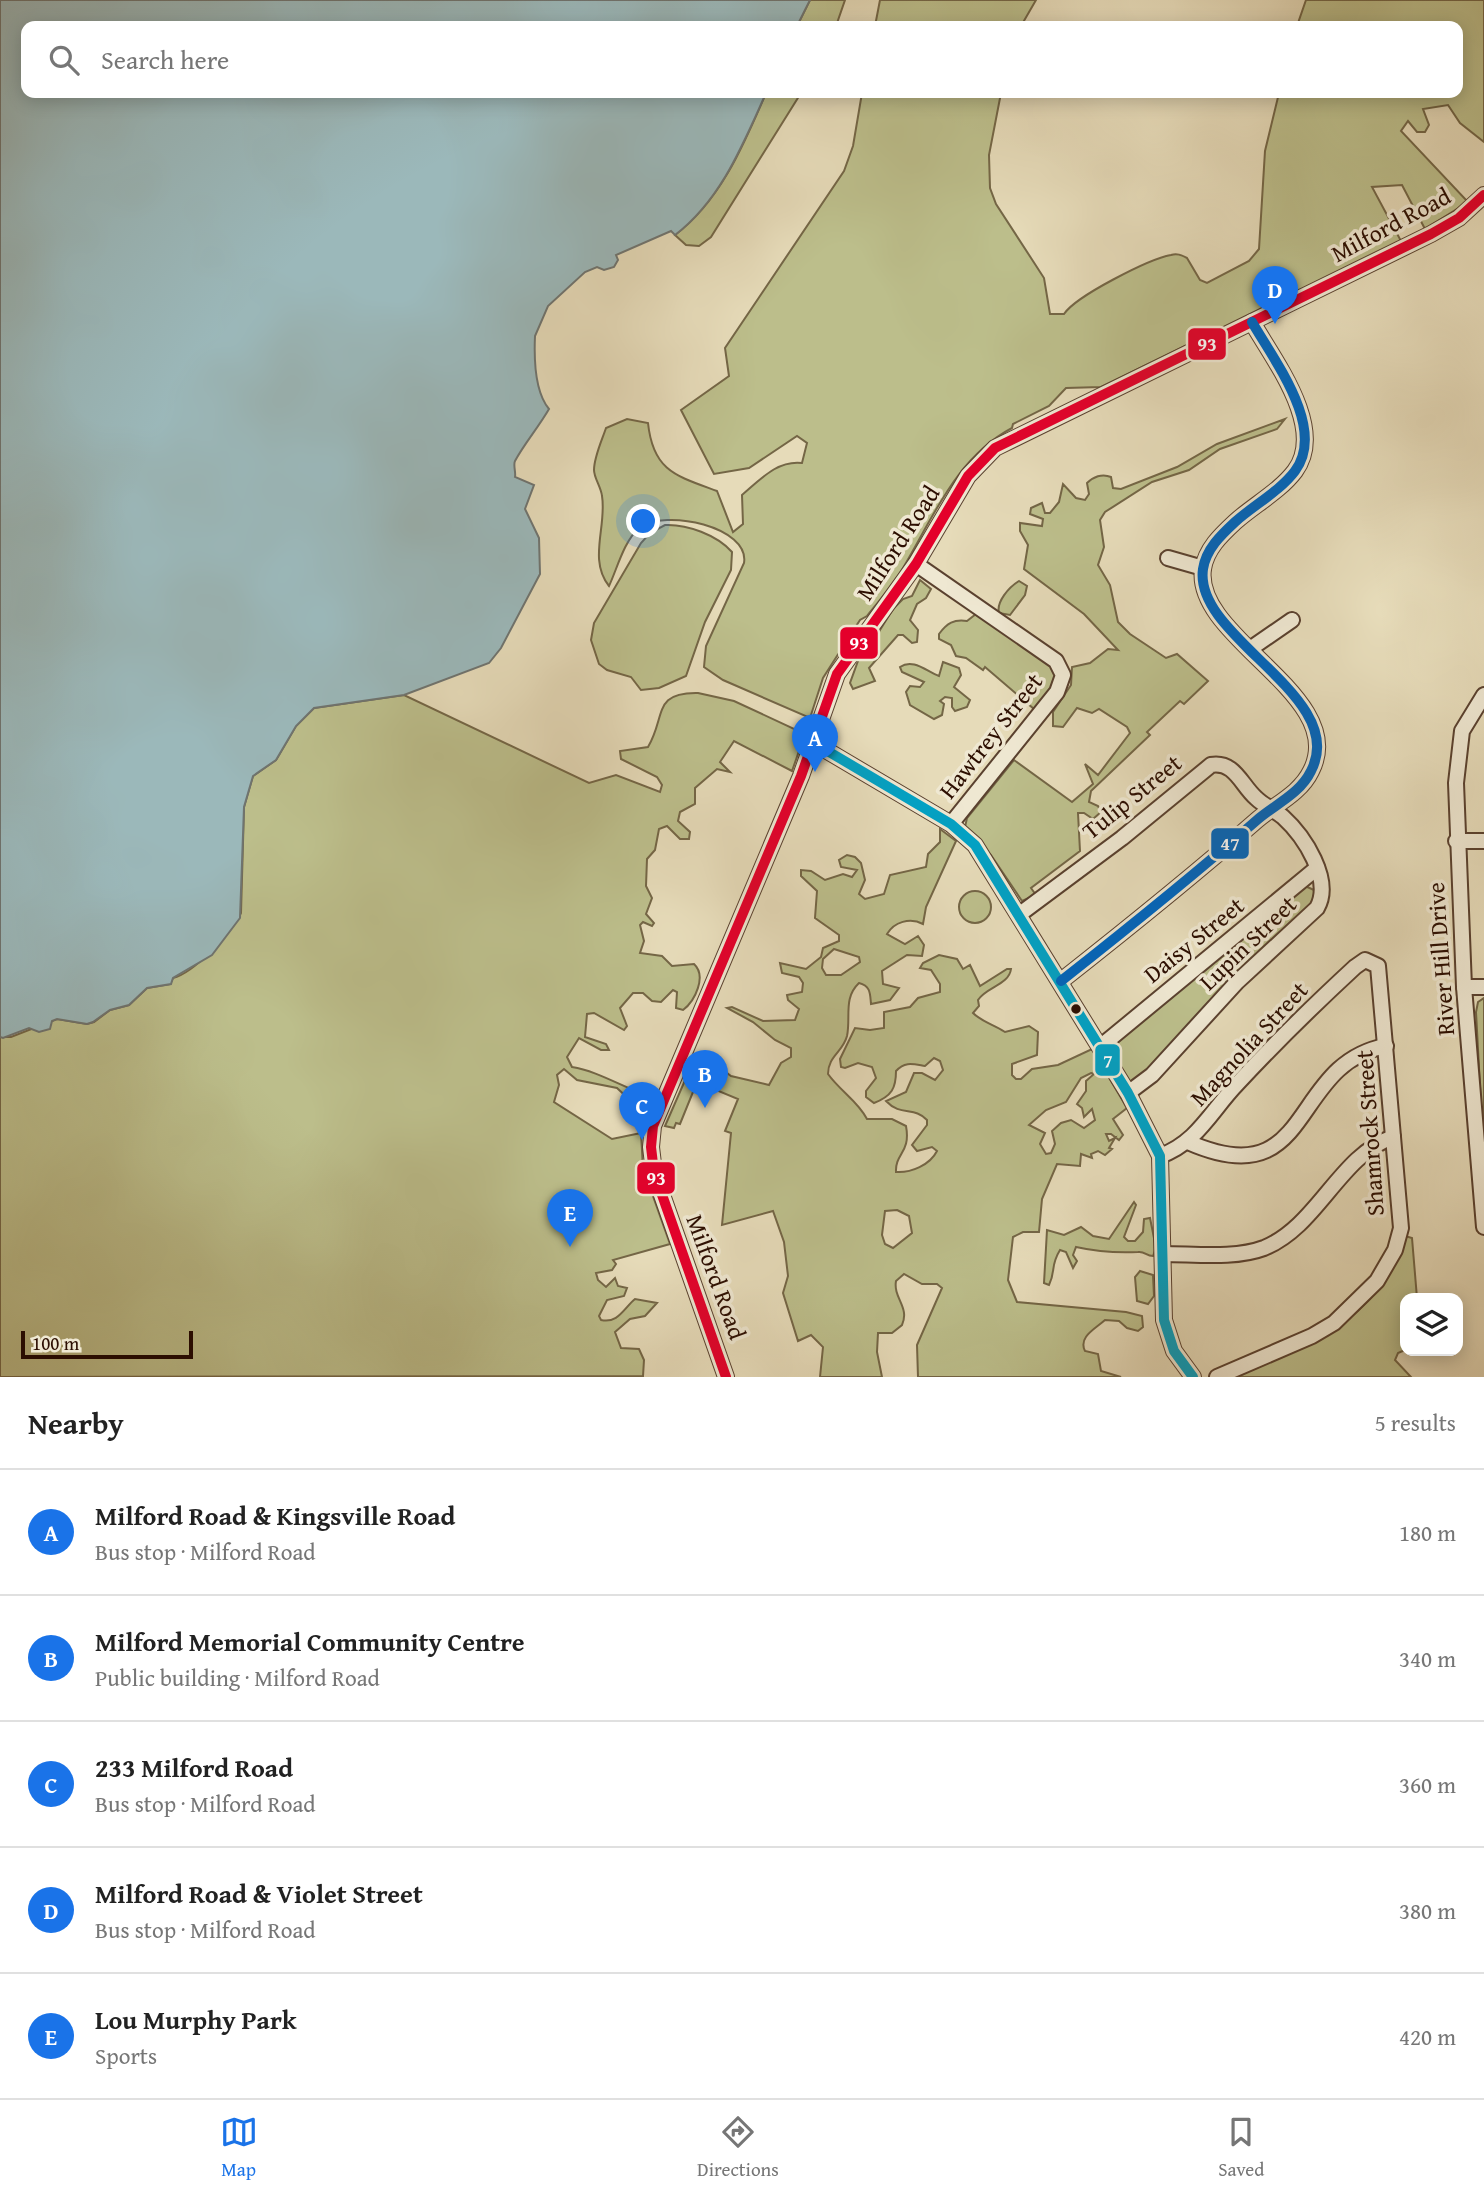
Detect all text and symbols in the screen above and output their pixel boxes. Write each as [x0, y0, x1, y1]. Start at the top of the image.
search box [21, 21, 1463, 98]
text: Search here [101, 40, 229, 79]
icon: search [45, 41, 83, 79]
street label: Milford Road [1325, 178, 1457, 271]
pin: D [1252, 266, 1298, 324]
line badge: 93 [1187, 327, 1227, 361]
text: 93 [1197, 330, 1217, 358]
street label: Milford Road [847, 478, 948, 607]
your location [626, 504, 660, 538]
line badge: 93 [839, 626, 879, 660]
text: 93 [849, 629, 869, 657]
street label: Hawtrey Street [930, 665, 1051, 806]
pin: A [792, 714, 838, 772]
street label: Tulip Street [1074, 745, 1189, 848]
line badge: 47 [1210, 827, 1250, 860]
text: 47 [1220, 829, 1240, 857]
street label: River Hill Drive [1418, 881, 1463, 1037]
street label: Lupin Street [1191, 887, 1305, 998]
street label: Daisy Street [1136, 888, 1252, 991]
street label: Magnolia Street [1181, 973, 1316, 1114]
unlabelled marker [1069, 1002, 1083, 1016]
line badge: 7 [1094, 1043, 1121, 1077]
text: 7 [1103, 1046, 1113, 1074]
street label: Shamrock Street [1346, 1048, 1393, 1217]
pin: B [682, 1050, 728, 1108]
pin: C [619, 1082, 665, 1140]
line badge: 93 [636, 1161, 676, 1195]
text: 93 [646, 1164, 666, 1192]
pin: E [547, 1189, 593, 1247]
street label: Milford Road [678, 1209, 755, 1345]
map controls [1400, 1293, 1463, 1356]
button: layers [1400, 1293, 1463, 1356]
scale bar [21, 1328, 192, 1360]
text: 100 m [32, 1329, 79, 1357]
text: Nearby [28, 1401, 124, 1445]
text: 5 results [1375, 1406, 1456, 1439]
text: Milford Road & Kingsville Road [95, 1496, 456, 1535]
text: A [44, 1516, 58, 1549]
text: 180 m [1399, 1516, 1456, 1549]
text: Bus stop · Milford Road [95, 1535, 316, 1568]
text: Milford Memorial Community Centre [95, 1622, 524, 1661]
text: B [44, 1642, 58, 1675]
text: 340 m [1399, 1642, 1456, 1675]
text: Public building · Milford Road [95, 1661, 380, 1694]
text: 233 Milford Road [95, 1748, 293, 1787]
text: C [44, 1768, 58, 1801]
text: 360 m [1399, 1768, 1456, 1801]
text: Bus stop · Milford Road [95, 1787, 316, 1820]
text: Milford Road & Violet Street [95, 1874, 423, 1913]
text: D [44, 1894, 58, 1927]
text: 380 m [1399, 1894, 1456, 1927]
text: Bus stop · Milford Road [95, 1913, 316, 1946]
text: Lou Murphy Park [95, 2000, 297, 2039]
text: E [45, 2020, 57, 2053]
text: 420 m [1399, 2020, 1456, 2053]
text: Sports [95, 2039, 157, 2072]
tab: Map [220, 2113, 258, 2183]
tab: Directions [697, 2113, 779, 2183]
tab: Saved [1218, 2113, 1264, 2183]

